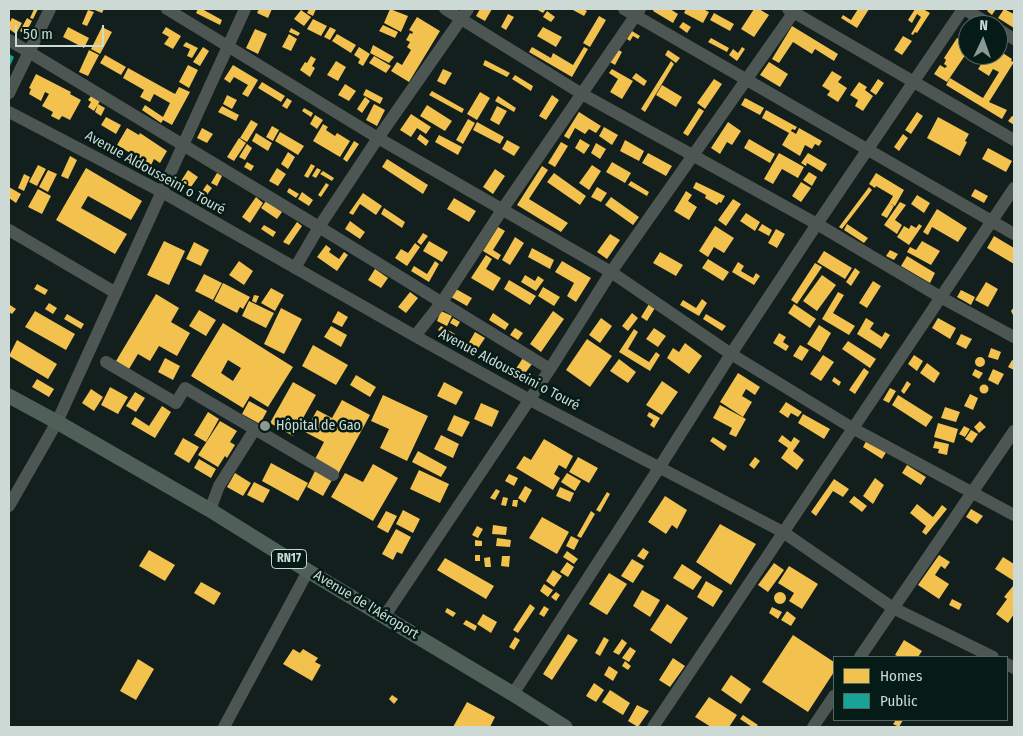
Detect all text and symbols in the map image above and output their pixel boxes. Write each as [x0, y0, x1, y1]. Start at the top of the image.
scale bar [18, 15, 106, 47]
north arrow [958, 15, 1008, 65]
text: N [979, 17, 988, 34]
text: 50 m [23, 25, 53, 43]
street label: Avenue Aldousseini o Touré [82, 127, 228, 219]
street label: Avenue Aldousseini o Touré [436, 326, 582, 414]
place label: Hôpital de Gao [276, 418, 361, 434]
marker: Hôpital de Gao [258, 419, 272, 433]
road number: RN17 [272, 550, 306, 568]
street label: Avenue de l'Aéroport [311, 567, 421, 643]
legend [833, 656, 1008, 721]
text: Homes [880, 667, 922, 685]
text: Public [880, 692, 917, 710]

